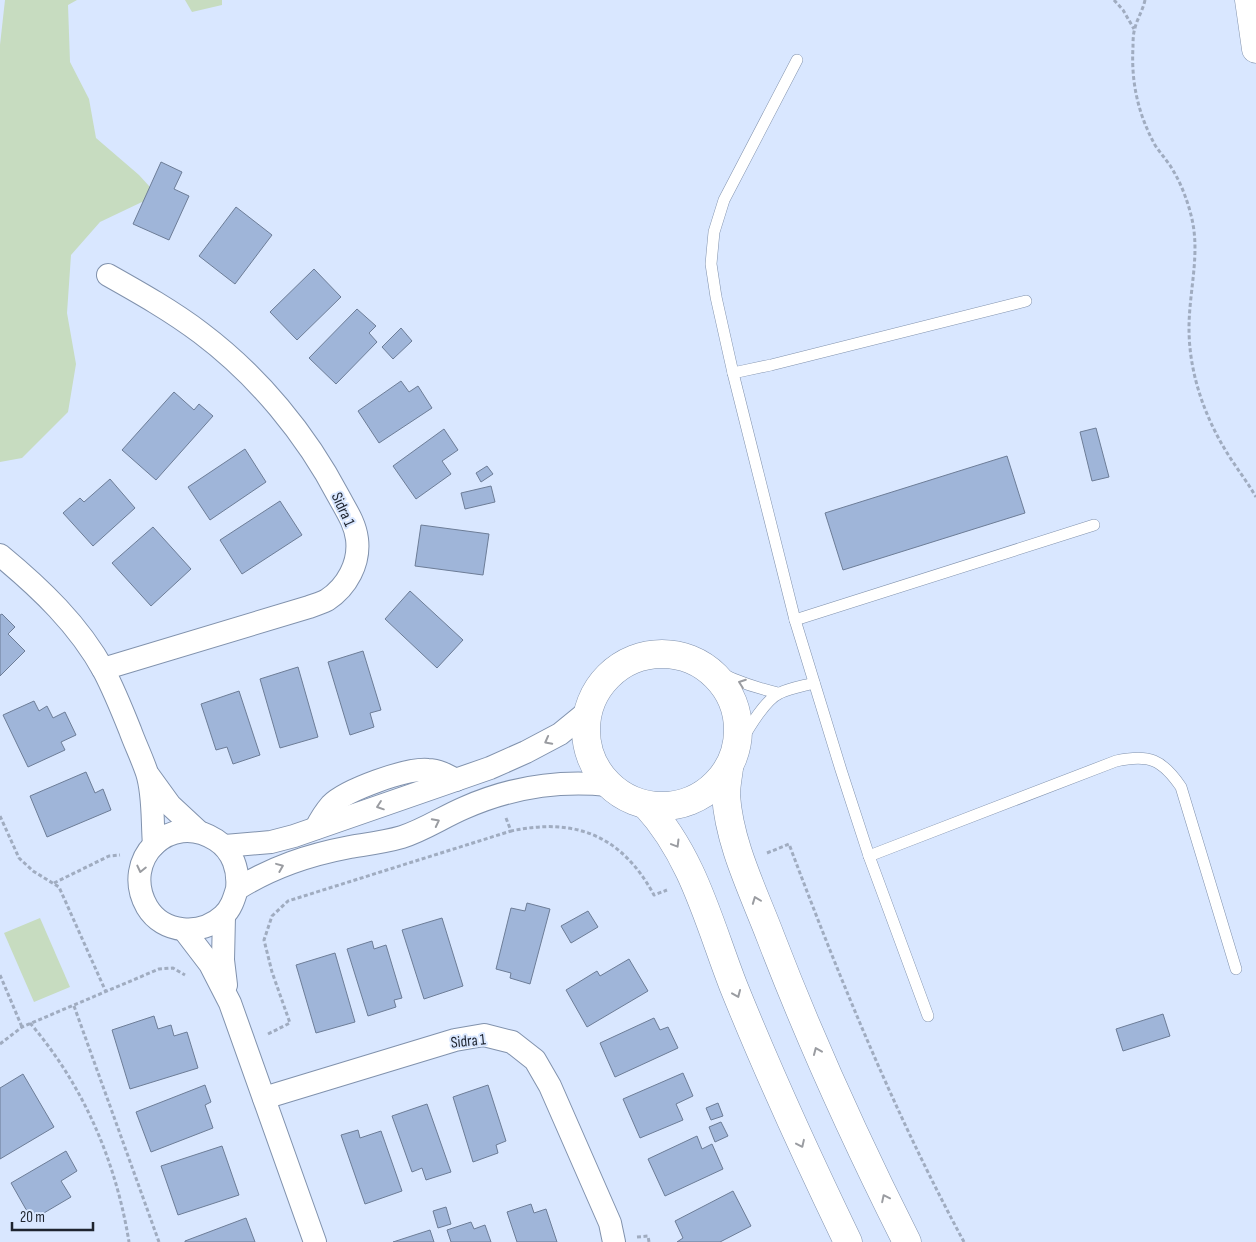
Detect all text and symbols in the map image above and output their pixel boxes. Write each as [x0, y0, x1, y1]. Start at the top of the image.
street label: Sidra 1 [327, 490, 359, 530]
one-way arrow [738, 679, 747, 689]
one-way arrow [544, 735, 553, 745]
one-way arrow [377, 800, 385, 810]
one-way arrow [430, 818, 439, 828]
one-way arrow [669, 838, 679, 847]
one-way arrow [275, 862, 284, 873]
one-way arrow [136, 864, 147, 873]
one-way arrow [752, 896, 763, 905]
one-way arrow [731, 989, 741, 998]
street label: Sidra 1 [450, 1030, 487, 1053]
one-way arrow [813, 1047, 824, 1056]
one-way arrow [794, 1139, 805, 1148]
one-way arrow [881, 1194, 891, 1203]
scale bar [12, 1200, 94, 1232]
text: 20 m [20, 1208, 45, 1227]

